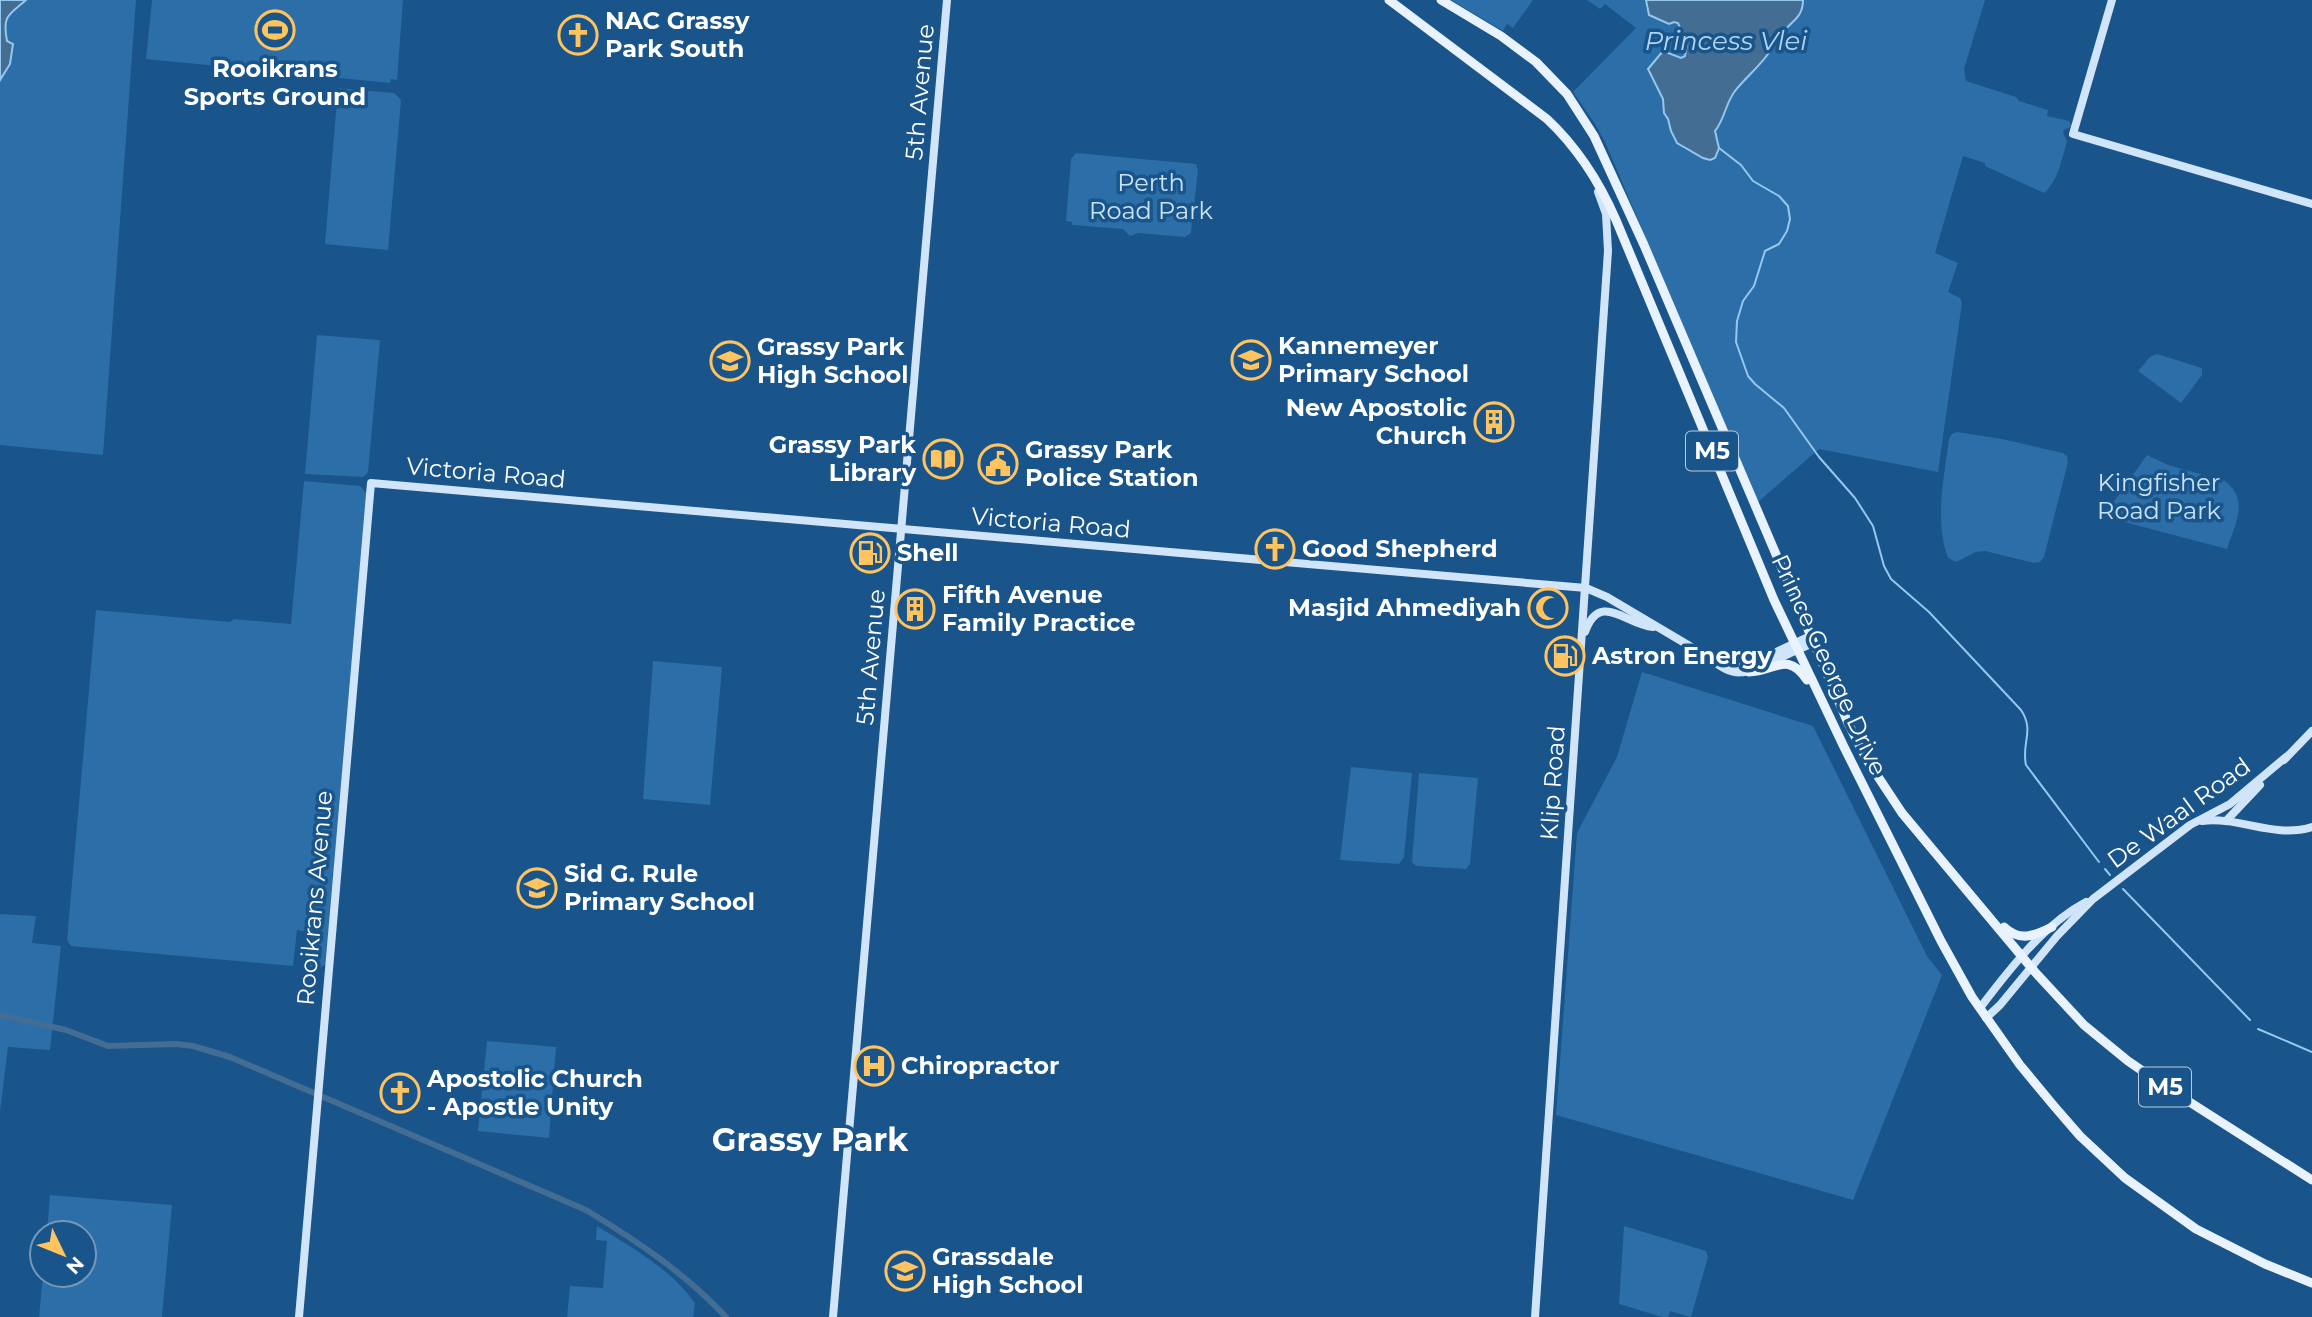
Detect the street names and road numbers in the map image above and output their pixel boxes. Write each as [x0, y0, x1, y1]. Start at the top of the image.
street label: 5th Avenue [899, 23, 940, 161]
road number: M5 [1686, 432, 1738, 471]
street label: Victoria Road [405, 451, 567, 494]
street label: Victoria Road [970, 501, 1132, 544]
street label: Prince George Drive [1766, 550, 1893, 780]
street label: 5th Avenue [850, 588, 891, 726]
street label: Klip Road [1534, 724, 1571, 841]
street label: De Waal Road [2102, 751, 2256, 874]
street label: Rooikrans Avenue [291, 789, 338, 1007]
road number: M5 [2139, 1068, 2191, 1106]

